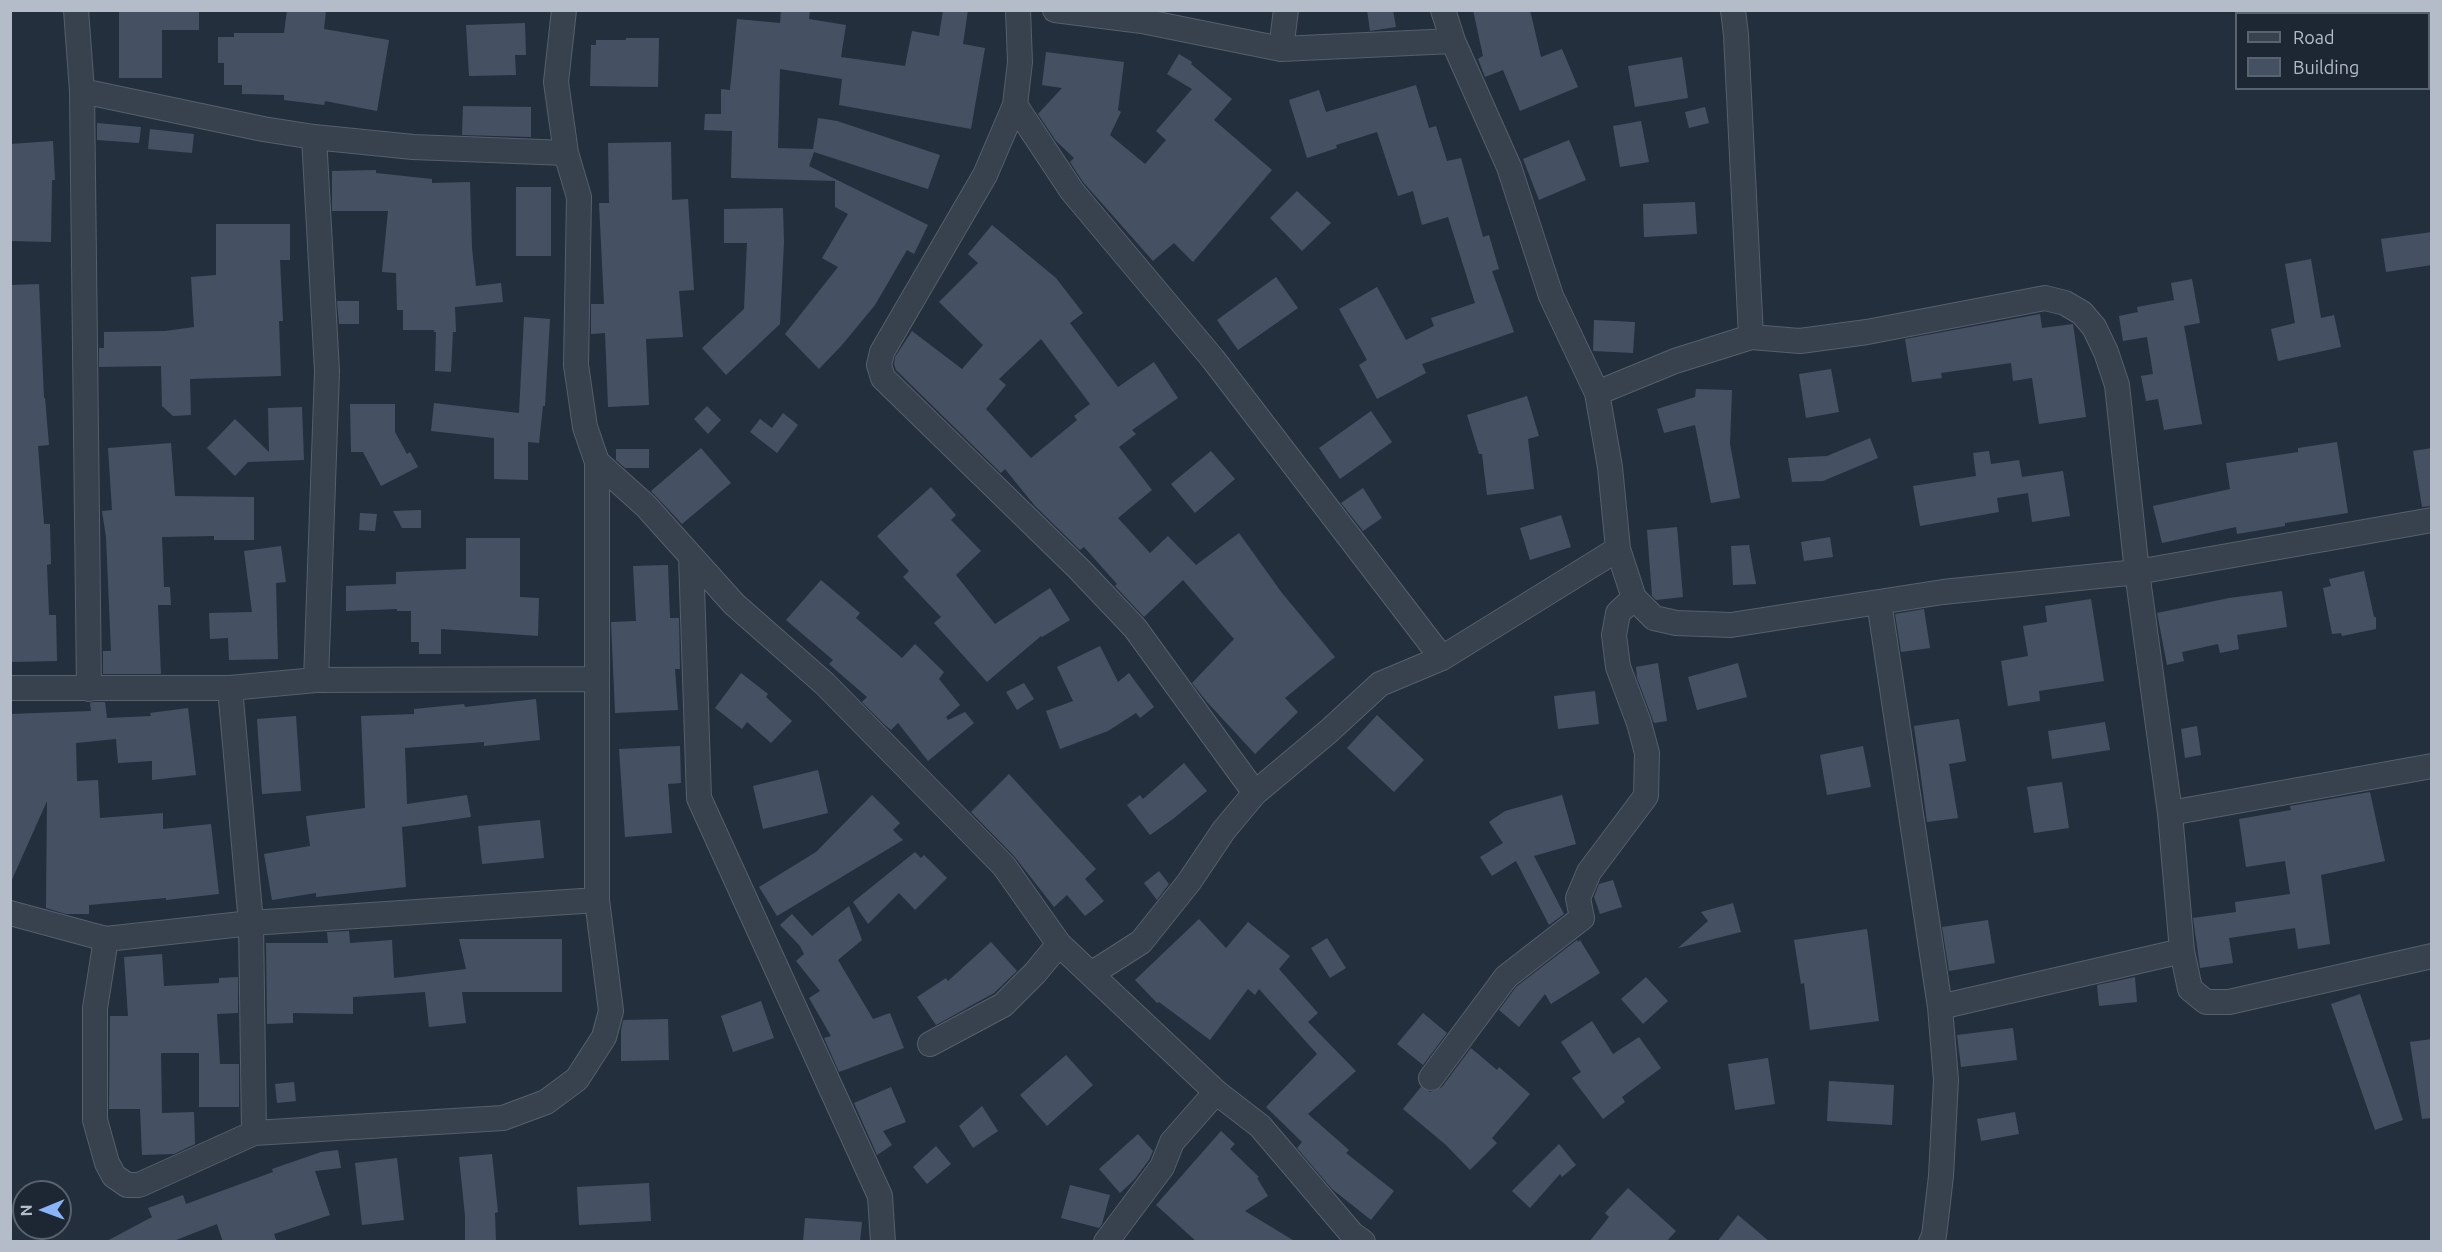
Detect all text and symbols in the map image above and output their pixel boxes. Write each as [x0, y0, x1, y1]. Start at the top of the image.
legend [2235, 12, 2430, 90]
text: Road [2293, 27, 2335, 47]
text: Building [2293, 57, 2359, 77]
north arrow [12, 1180, 72, 1240]
text: N [17, 1204, 35, 1216]

